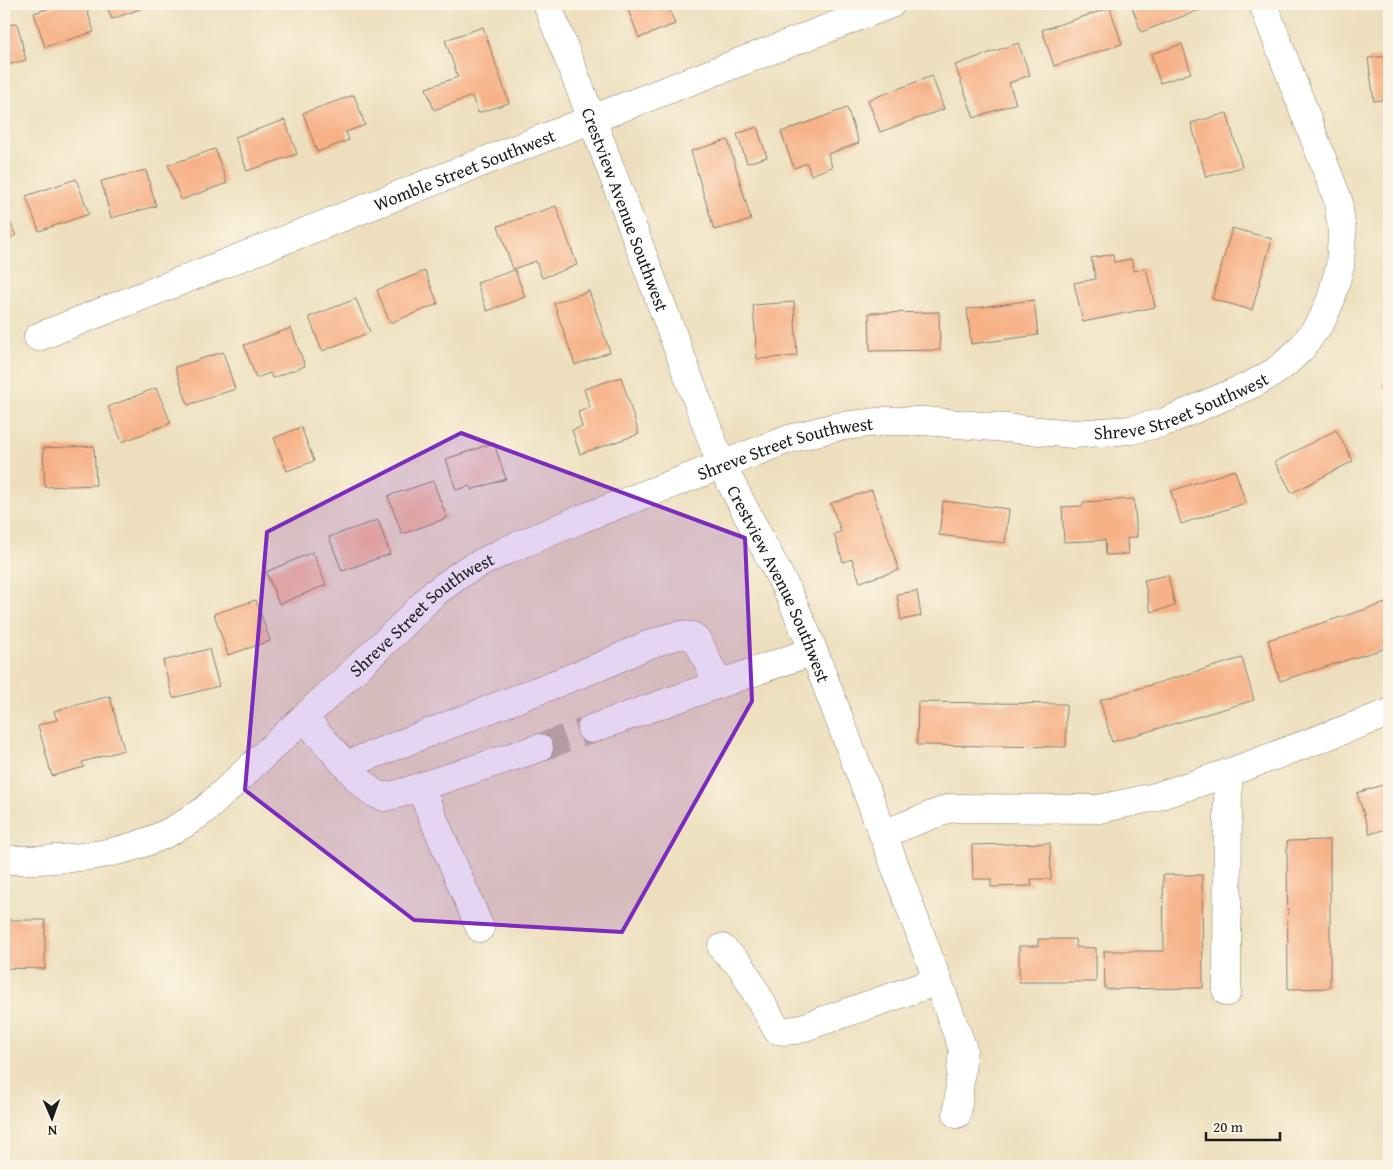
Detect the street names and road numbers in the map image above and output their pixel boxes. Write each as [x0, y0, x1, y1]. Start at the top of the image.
street label: Crestview Avenue Southwest [575, 103, 677, 316]
street label: Womble Street Southwest [369, 121, 560, 217]
street label: Shreve Street Southwest [1093, 364, 1274, 446]
street label: Shreve Street Southwest [693, 409, 875, 487]
street label: Crestview Avenue Southwest [721, 480, 838, 687]
street label: Shreve Street Southwest [343, 545, 499, 683]

